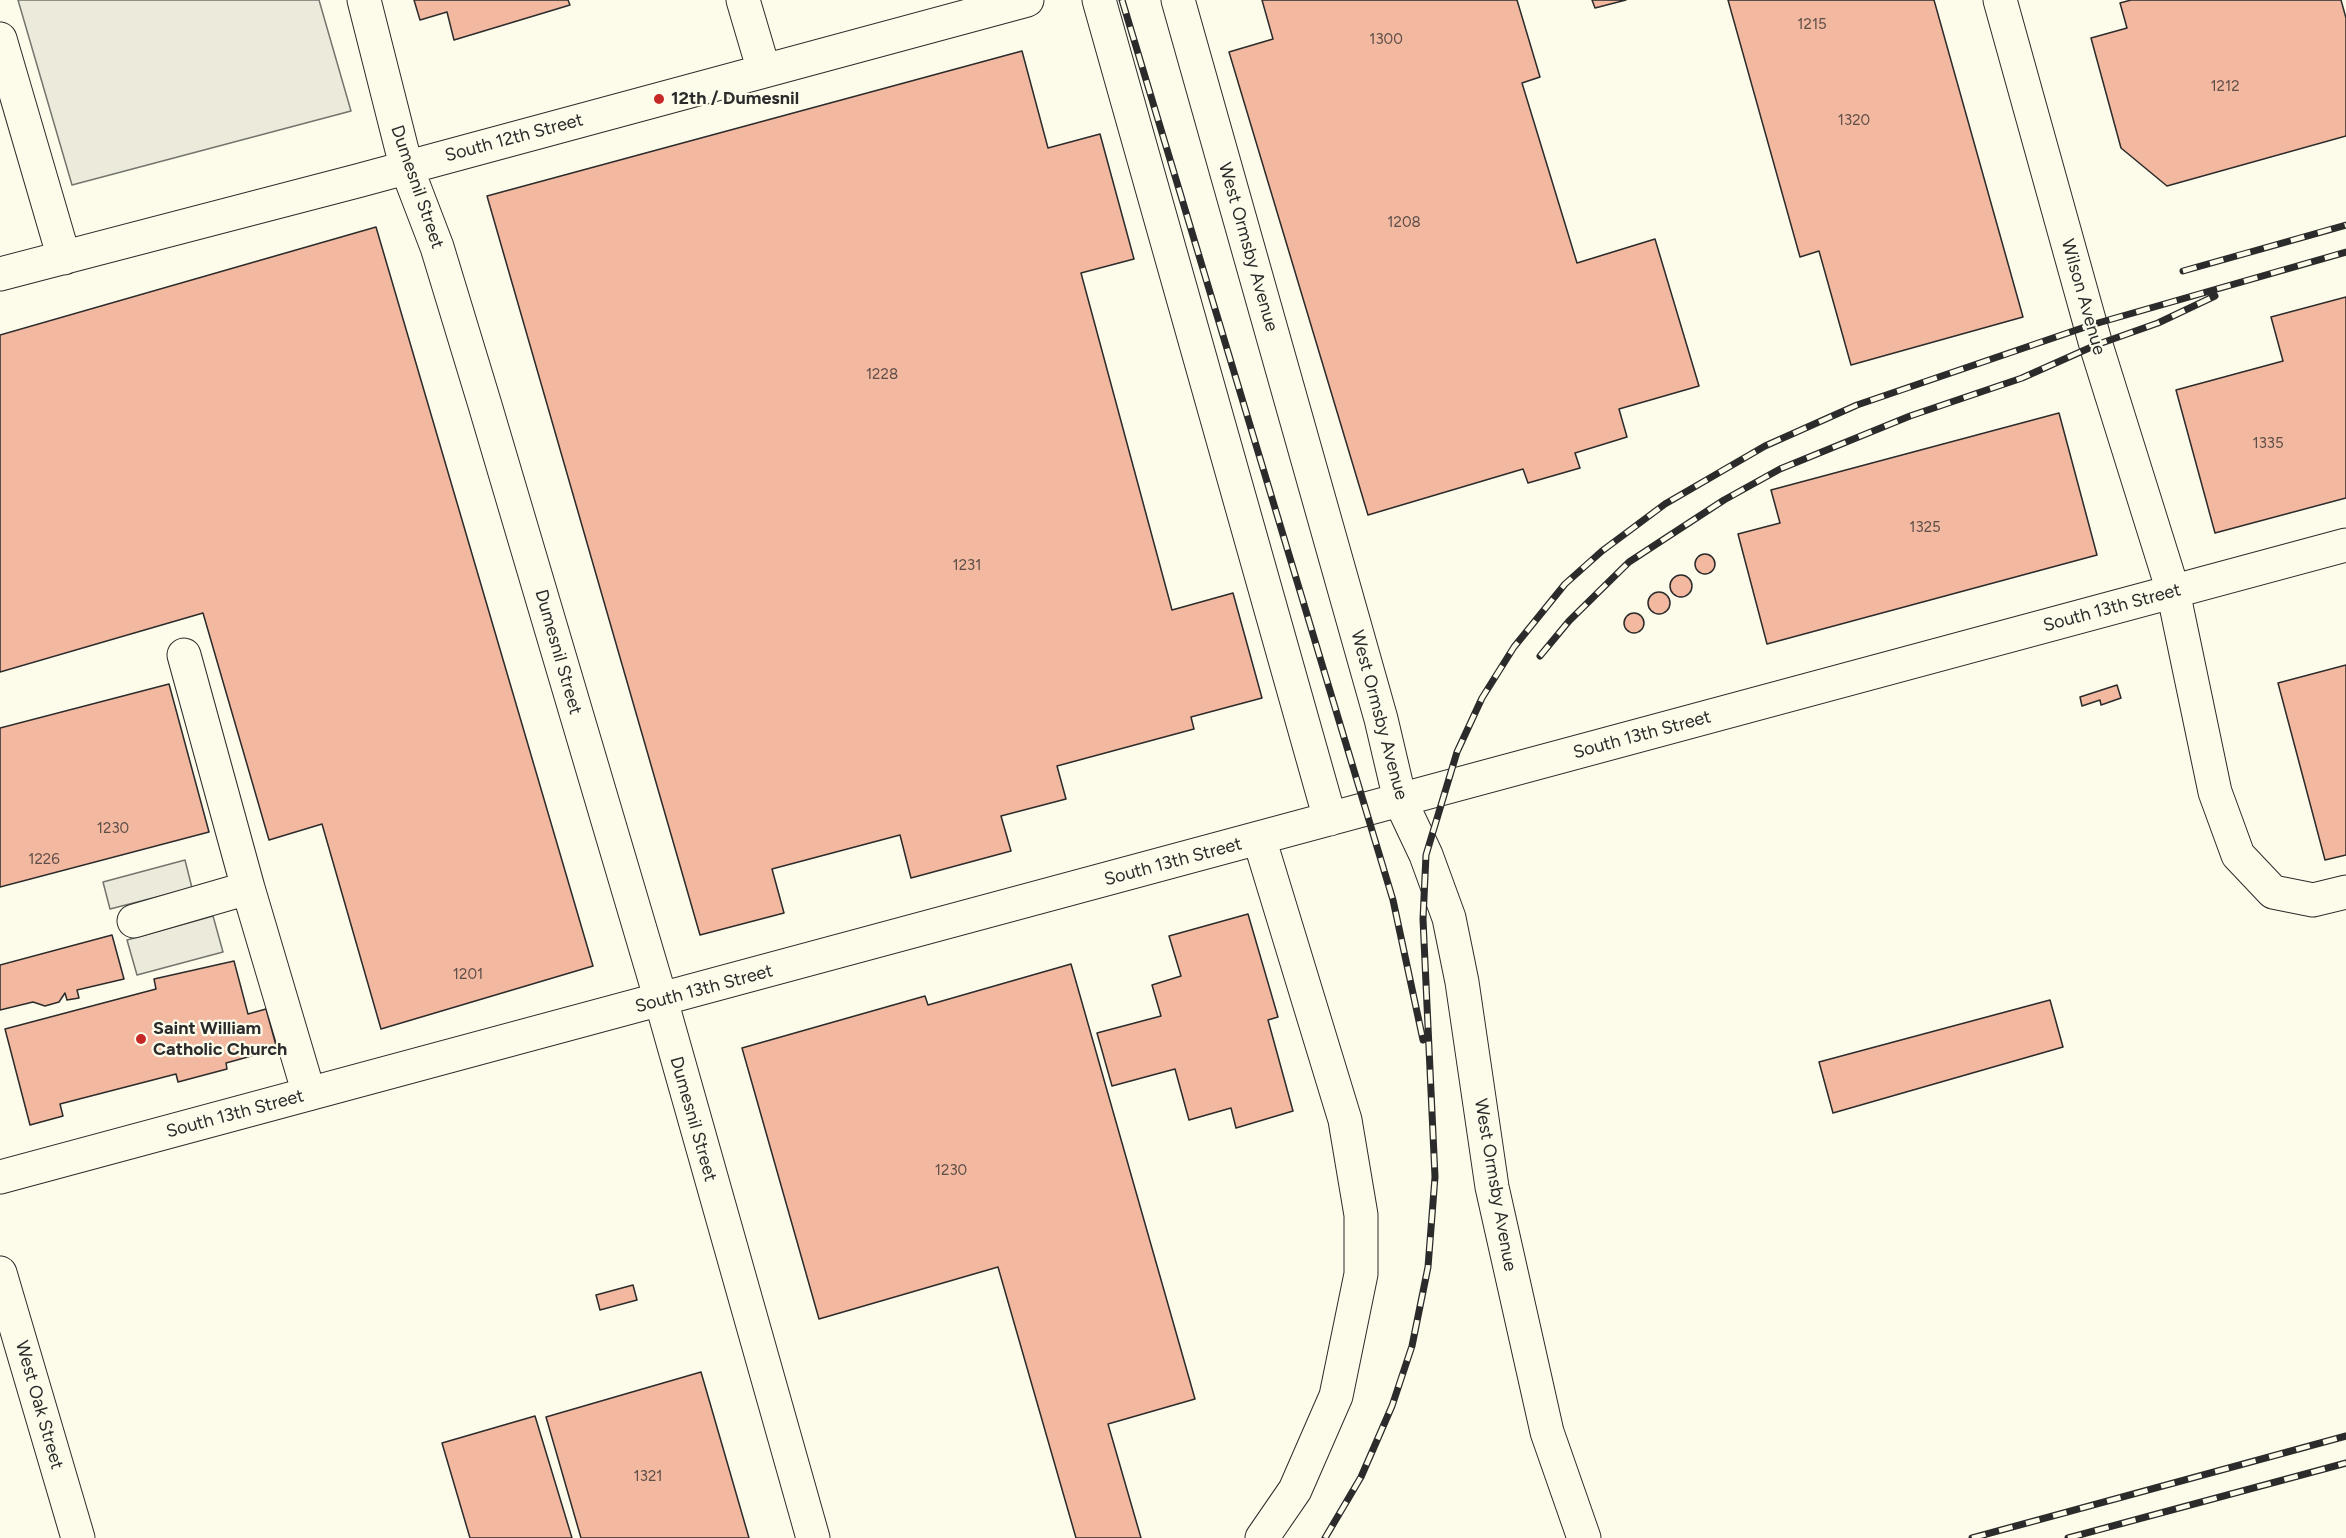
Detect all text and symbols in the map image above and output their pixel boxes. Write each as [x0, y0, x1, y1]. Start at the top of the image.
house number: 1215 [1797, 16, 1827, 34]
house number: 1300 [1369, 31, 1403, 49]
house number: 1212 [2210, 78, 2240, 96]
place label: 12th / Dumesnil [671, 88, 799, 110]
marker: 12th / Dumesnil [652, 92, 666, 106]
street label: South 12th Street [443, 109, 585, 167]
house number: 1320 [1838, 112, 1870, 130]
street label: Dumesnil Street [386, 123, 448, 251]
street label: West Ormsby Avenue [1214, 160, 1282, 334]
house number: 1208 [1387, 214, 1421, 232]
street label: Wilson Avenue [2056, 237, 2110, 357]
house number: 1228 [866, 366, 898, 384]
house number: 1335 [2252, 435, 2284, 453]
house number: 1325 [1909, 519, 1941, 537]
house number: 1231 [953, 557, 981, 575]
street label: South 13th Street [2041, 579, 2183, 637]
street label: Dumesnil Street [530, 587, 586, 717]
street label: West Ormsby Avenue [1346, 628, 1412, 802]
street label: South 13th Street [1571, 706, 1713, 764]
house number: 1230 [97, 820, 129, 838]
street label: South 13th Street [1102, 833, 1244, 891]
house number: 1226 [28, 851, 60, 869]
street label: South 13th Street [633, 960, 775, 1018]
house number: 1201 [453, 966, 483, 984]
place label: Saint William Catholic Church [153, 1018, 287, 1060]
marker: Saint William Catholic Church [134, 1032, 148, 1046]
street label: Dumesnil Street [665, 1054, 721, 1184]
street label: South 13th Street [164, 1085, 306, 1143]
street label: West Ormsby Avenue [1469, 1097, 1521, 1273]
house number: 1230 [935, 1162, 967, 1180]
street label: West Oak Street [10, 1338, 68, 1472]
house number: 1321 [634, 1468, 662, 1486]

